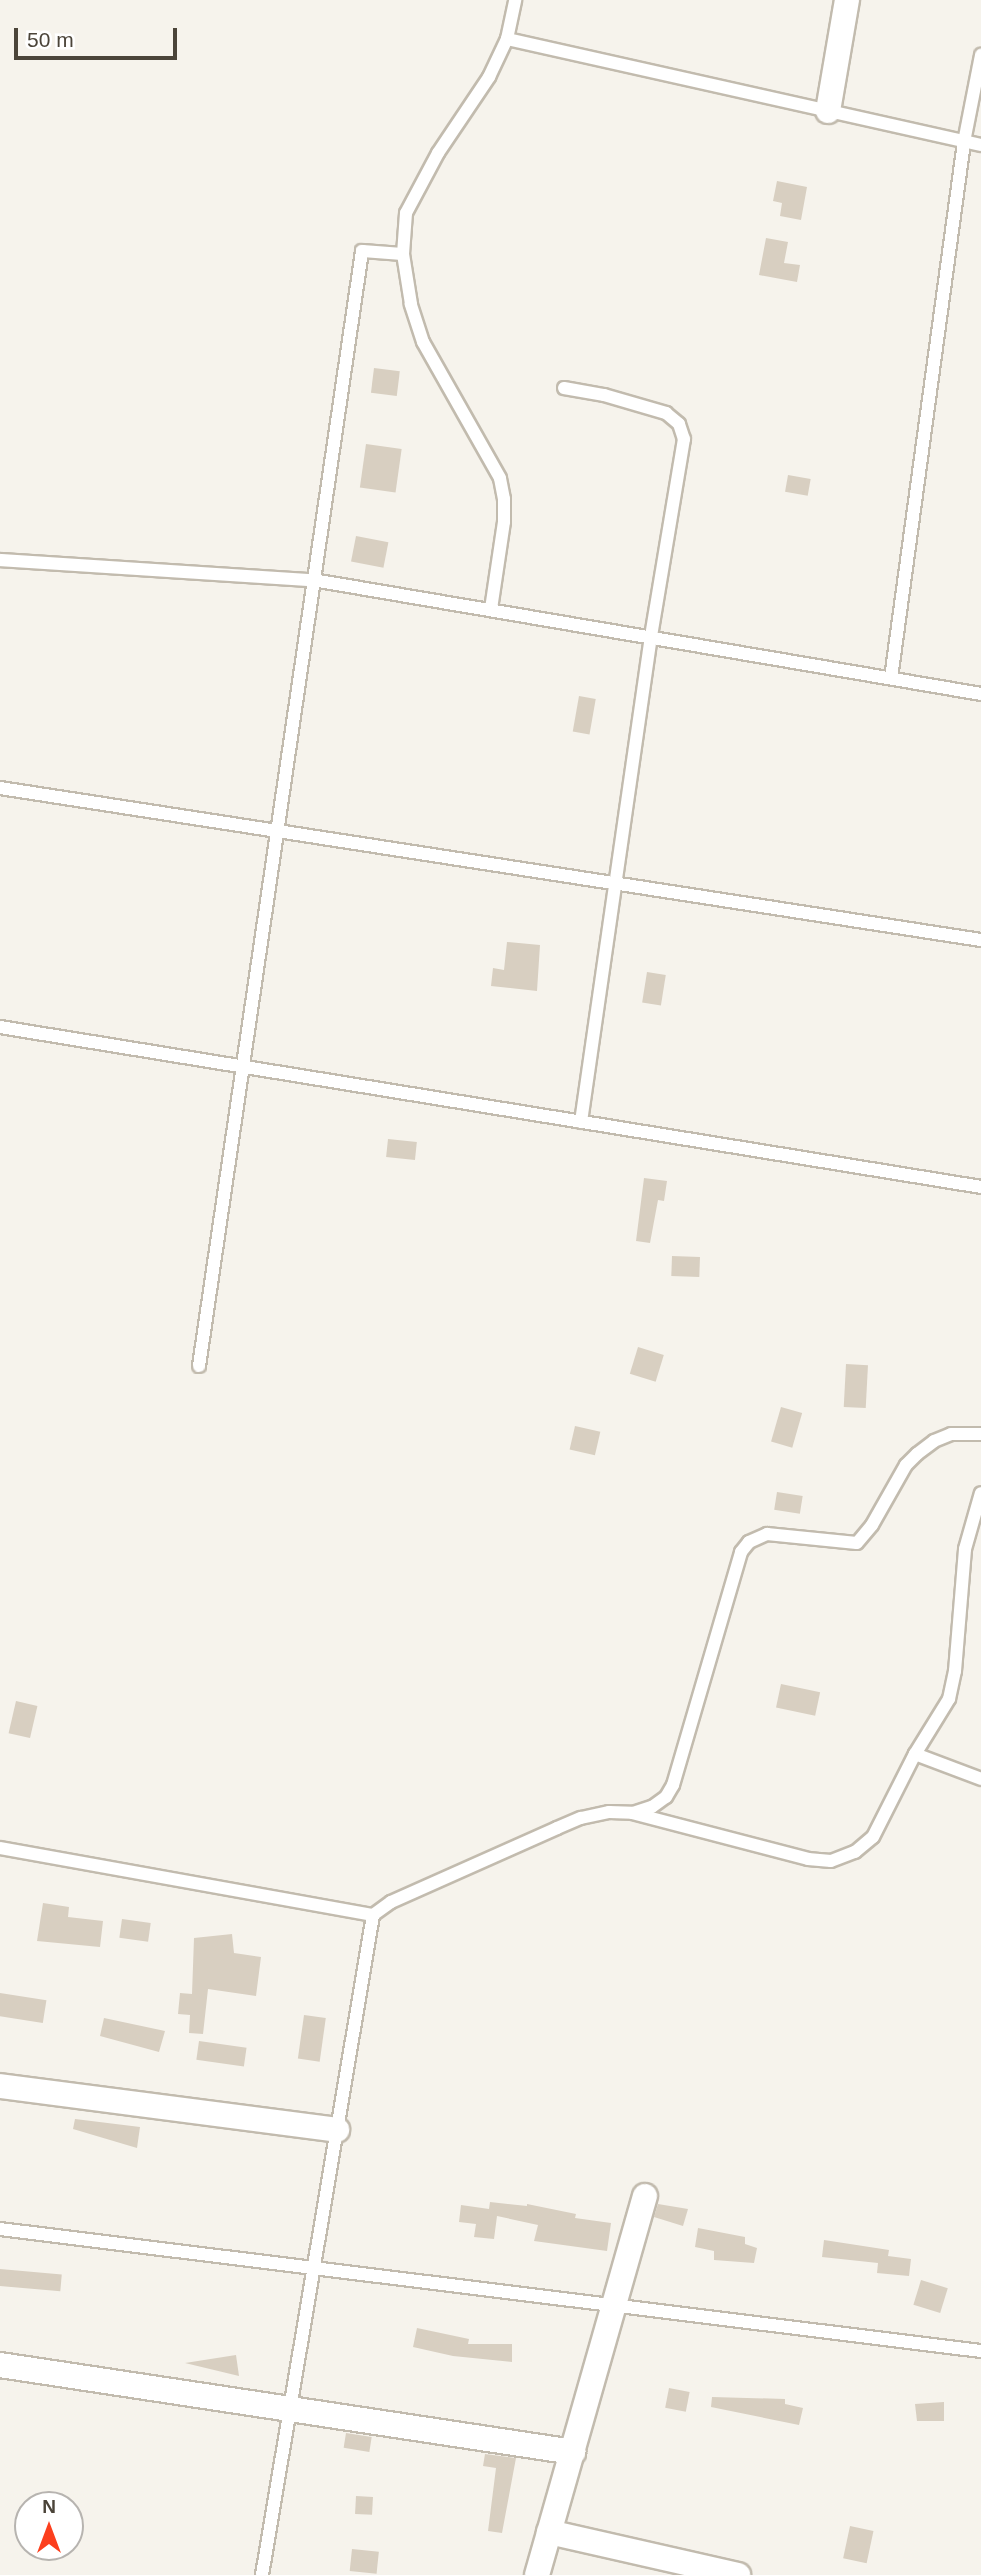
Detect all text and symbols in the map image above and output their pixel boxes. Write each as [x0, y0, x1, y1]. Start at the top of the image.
scale bar [18, 14, 180, 58]
text: 50 m [27, 28, 74, 51]
north arrow [14, 2491, 84, 2561]
text: N [42, 2496, 56, 2517]

